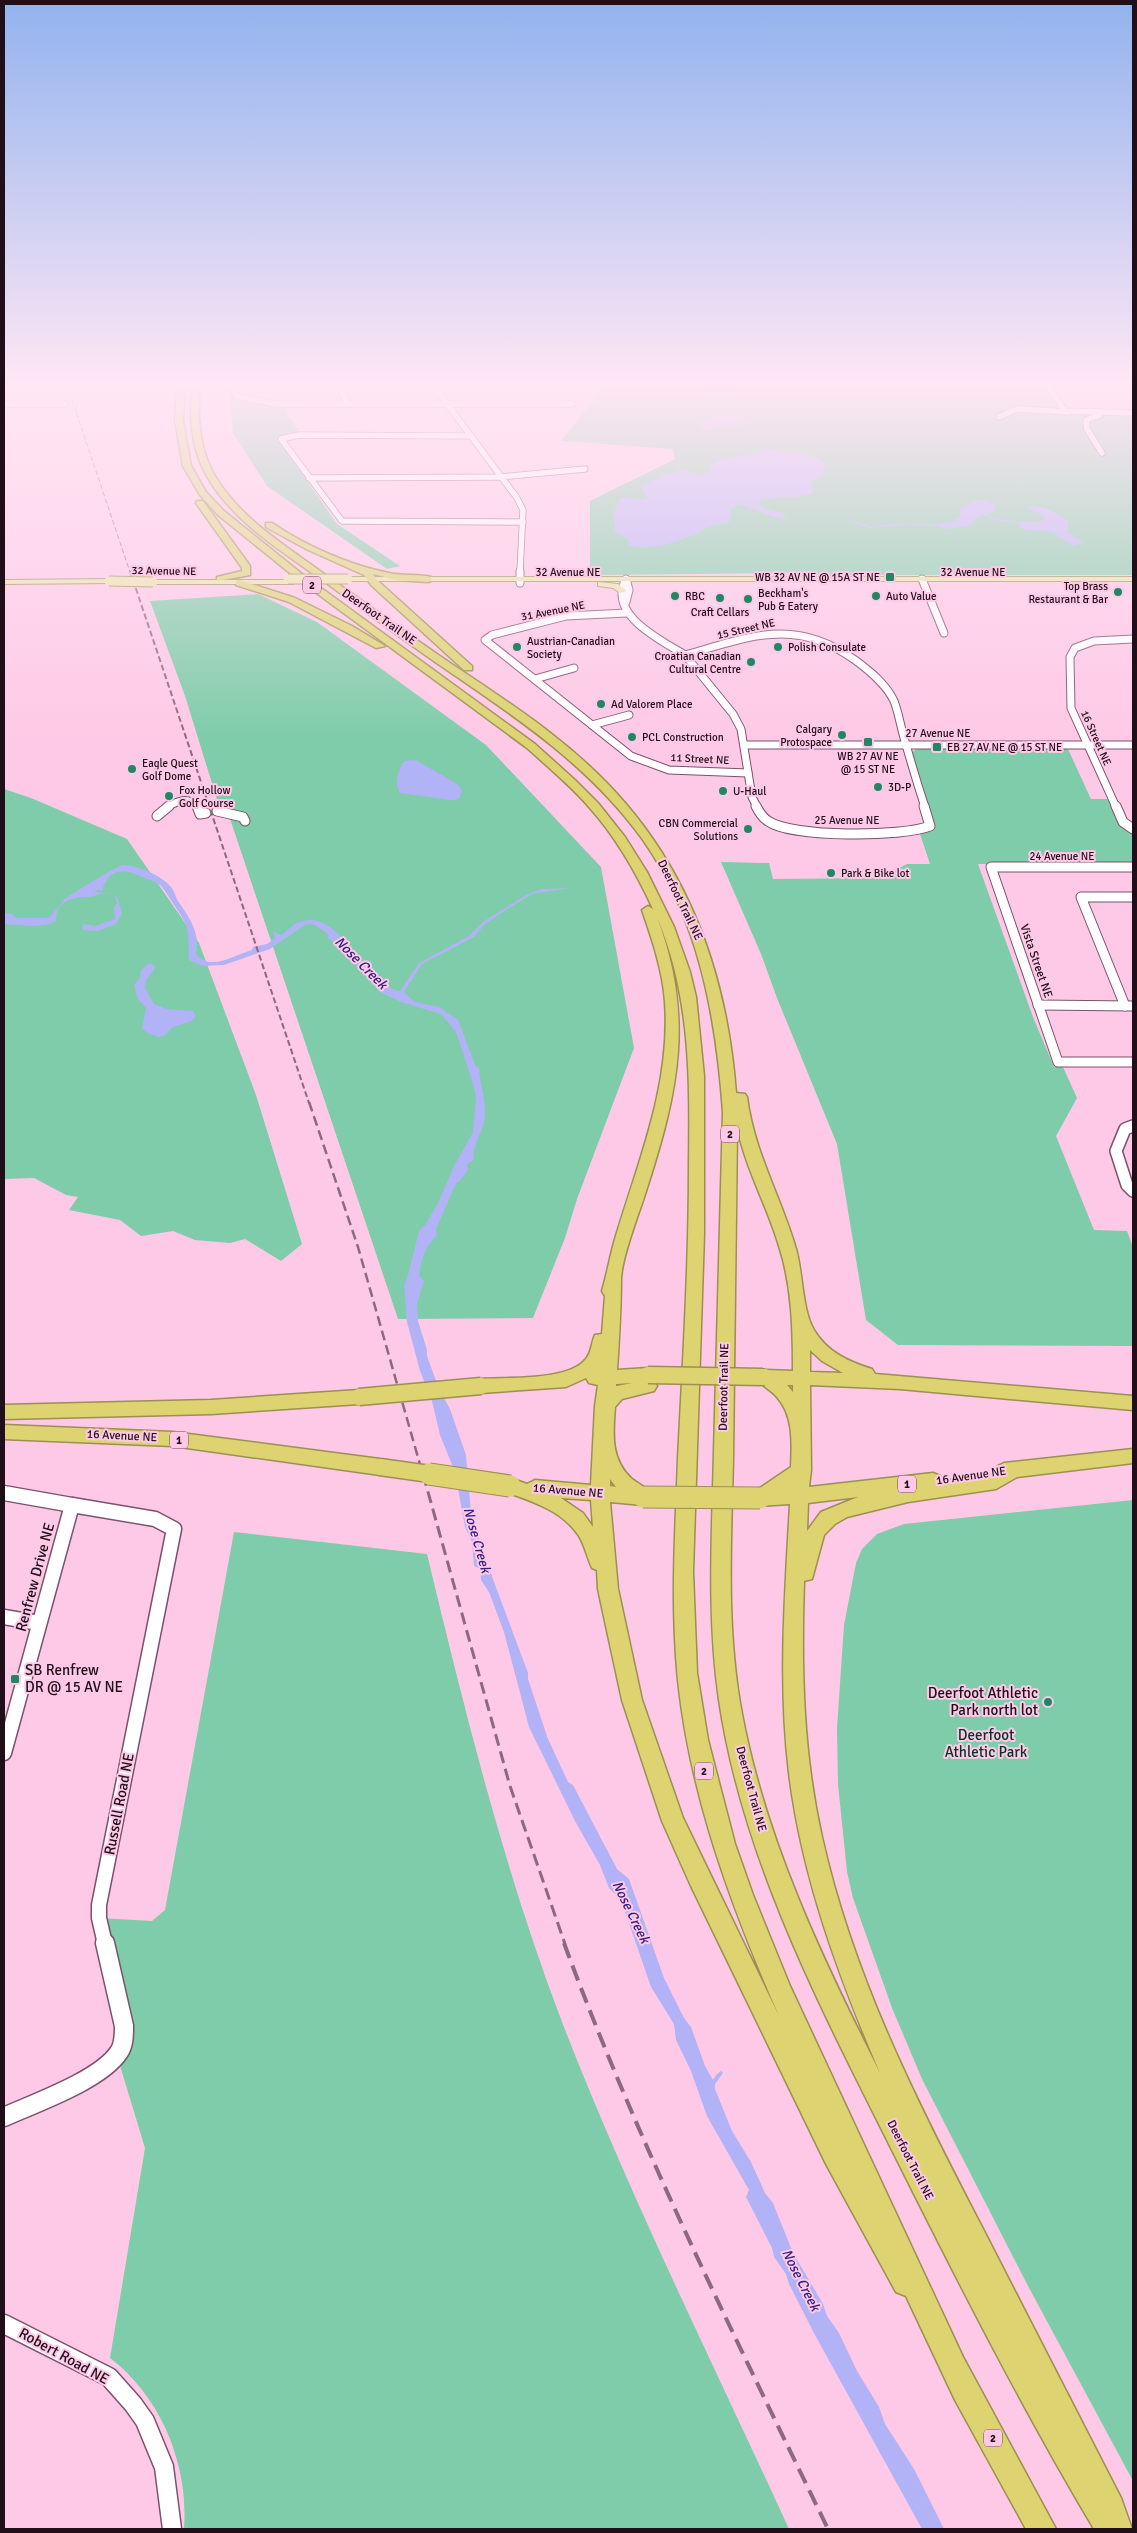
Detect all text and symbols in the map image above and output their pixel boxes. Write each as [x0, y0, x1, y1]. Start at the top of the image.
street label: 32 Avenue NE [131, 564, 197, 578]
street label: 32 Avenue NE [536, 566, 600, 579]
street label: 32 Avenue NE [941, 566, 1005, 579]
place label: WB 32 AV NE @ 15A ST NE [755, 571, 880, 584]
marker: WB 32 AV NE @ 15A ST NE [884, 571, 896, 583]
road number: 2 [303, 576, 321, 594]
place label: Top Brass Restaurant & Bar [1028, 580, 1108, 606]
street label: Deerfoot Trail NE [339, 586, 419, 648]
marker: Top Brass Restaurant & Bar [1112, 586, 1124, 598]
place label: Beckham's Pub & Eatery [758, 587, 819, 613]
marker: RBC [669, 590, 681, 602]
place label: RBC [685, 590, 705, 603]
marker: Auto Value [870, 590, 882, 602]
place label: Auto Value [886, 590, 937, 603]
marker: Craft Cellars [714, 592, 726, 604]
marker: Beckham's Pub & Eatery [742, 593, 754, 605]
street label: 31 Avenue NE [520, 598, 586, 624]
place label: Craft Cellars [691, 606, 750, 619]
street label: 15 Street NE [716, 616, 776, 642]
place label: Austrian-Canadian Society [527, 635, 615, 661]
marker: Austrian-Canadian Society [511, 641, 523, 653]
marker: Polish Consulate [772, 641, 784, 653]
place label: Polish Consulate [788, 641, 866, 654]
place label: Croatian Canadian Cultural Centre [654, 650, 741, 676]
marker: Croatian Canadian Cultural Centre [745, 656, 757, 668]
marker: Ad Valorem Place [595, 698, 607, 710]
place label: Ad Valorem Place [611, 698, 692, 711]
street label: 16 Street NE [1078, 708, 1114, 768]
place label: Calgary Protospace [780, 723, 833, 749]
street label: 27 Avenue NE [906, 727, 970, 740]
marker: Calgary Protospace [836, 729, 848, 741]
marker: PCL Construction [626, 731, 638, 743]
place label: PCL Construction [642, 731, 724, 744]
marker: WB 27 AV NE @ 15 ST NE [862, 736, 874, 748]
marker: EB 27 AV NE @ 15 ST NE [931, 741, 943, 753]
place label: EB 27 AV NE @ 15 ST NE [947, 741, 1062, 754]
place label: WB 27 AV NE @ 15 ST NE [837, 750, 899, 776]
street label: 11 Street NE [670, 751, 730, 767]
place label: Eagle Quest Golf Dome [142, 757, 198, 783]
marker: Eagle Quest Golf Dome [126, 763, 138, 775]
marker: 3D-P [872, 781, 884, 793]
place label: 3D-P [888, 781, 911, 794]
place label: Fox Hollow Golf Course [179, 784, 234, 810]
marker: U-Haul [717, 785, 729, 797]
place label: U-Haul [733, 785, 766, 798]
marker: Fox Hollow Golf Course [163, 790, 175, 802]
street label: 25 Avenue NE [815, 814, 879, 827]
place label: CBN Commercial Solutions [659, 817, 738, 843]
marker: CBN Commercial Solutions [742, 823, 754, 835]
street label: 24 Avenue NE [1030, 850, 1094, 863]
street label: Deerfoot Trail NE [654, 857, 706, 943]
marker: Park & Bike lot [825, 867, 837, 879]
place label: Park & Bike lot [841, 867, 909, 880]
street label: Vista Street NE [1016, 922, 1056, 1000]
water label: Nose Creek [331, 933, 392, 994]
road number: 2 [721, 1126, 739, 1142]
street label: Deerfoot Trail NE [716, 1343, 732, 1431]
street label: 16 Avenue NE [86, 1427, 158, 1445]
road number: 1 [170, 1432, 188, 1448]
street label: 16 Avenue NE [935, 1464, 1007, 1488]
road number: 1 [898, 1476, 916, 1492]
street label: 16 Avenue NE [532, 1480, 604, 1502]
water label: Nose Creek [460, 1505, 495, 1577]
street label: Renfrew Drive NE [12, 1521, 58, 1633]
place label: SB Renfrew DR @ 15 AV NE [25, 1661, 123, 1696]
marker: SB Renfrew DR @ 15 AV NE [9, 1673, 21, 1685]
place label: Deerfoot Athletic Park north lot [928, 1684, 1038, 1719]
marker: Deerfoot Athletic Park north lot [1042, 1696, 1054, 1708]
park label: Deerfoot Athletic Park [945, 1726, 1028, 1761]
street label: Deerfoot Trail NE [732, 1745, 770, 1834]
street label: Russell Road NE [100, 1751, 138, 1857]
road number: 2 [695, 1762, 713, 1780]
water label: Nose Creek [609, 1878, 654, 1948]
street label: Deerfoot Trail NE [883, 2117, 937, 2203]
water label: Nose Creek [778, 2246, 825, 2316]
street label: Robert Road NE [16, 2324, 112, 2388]
road number: 2 [984, 2430, 1002, 2446]

